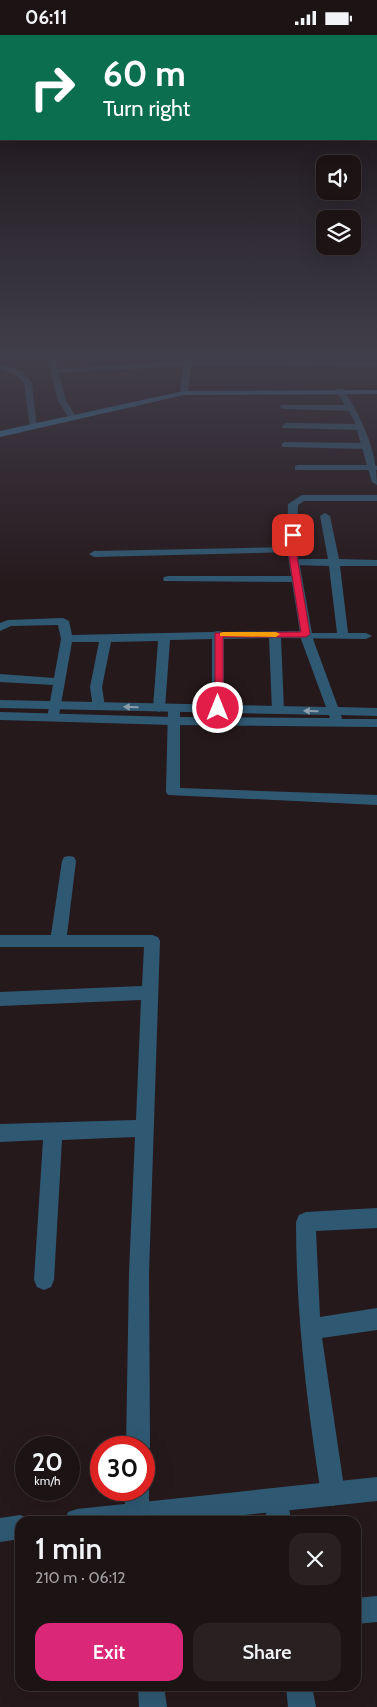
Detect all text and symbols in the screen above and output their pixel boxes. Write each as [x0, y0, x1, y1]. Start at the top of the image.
text: 06:11 [25, 6, 67, 29]
text: 60 m [103, 52, 186, 95]
icon: right [20, 55, 85, 120]
text: Turn right [103, 95, 190, 122]
map controls [316, 155, 361, 255]
button: sound [316, 155, 361, 200]
button: layers [316, 210, 361, 255]
pin [272, 514, 314, 556]
icon: arrive [279, 521, 307, 549]
position arrow [191, 681, 243, 733]
one-way arrow [123, 703, 139, 711]
one-way arrow [303, 706, 319, 714]
speed limit sign: 30 [90, 1436, 155, 1501]
text: 20 [32, 1447, 63, 1477]
text: km/h [34, 1473, 61, 1488]
text: 1 min [35, 1530, 102, 1567]
button: close [289, 1533, 341, 1585]
text: 210 m · 06:12 [35, 1568, 126, 1587]
button: Exit [35, 1623, 183, 1681]
button: Share [193, 1623, 341, 1681]

